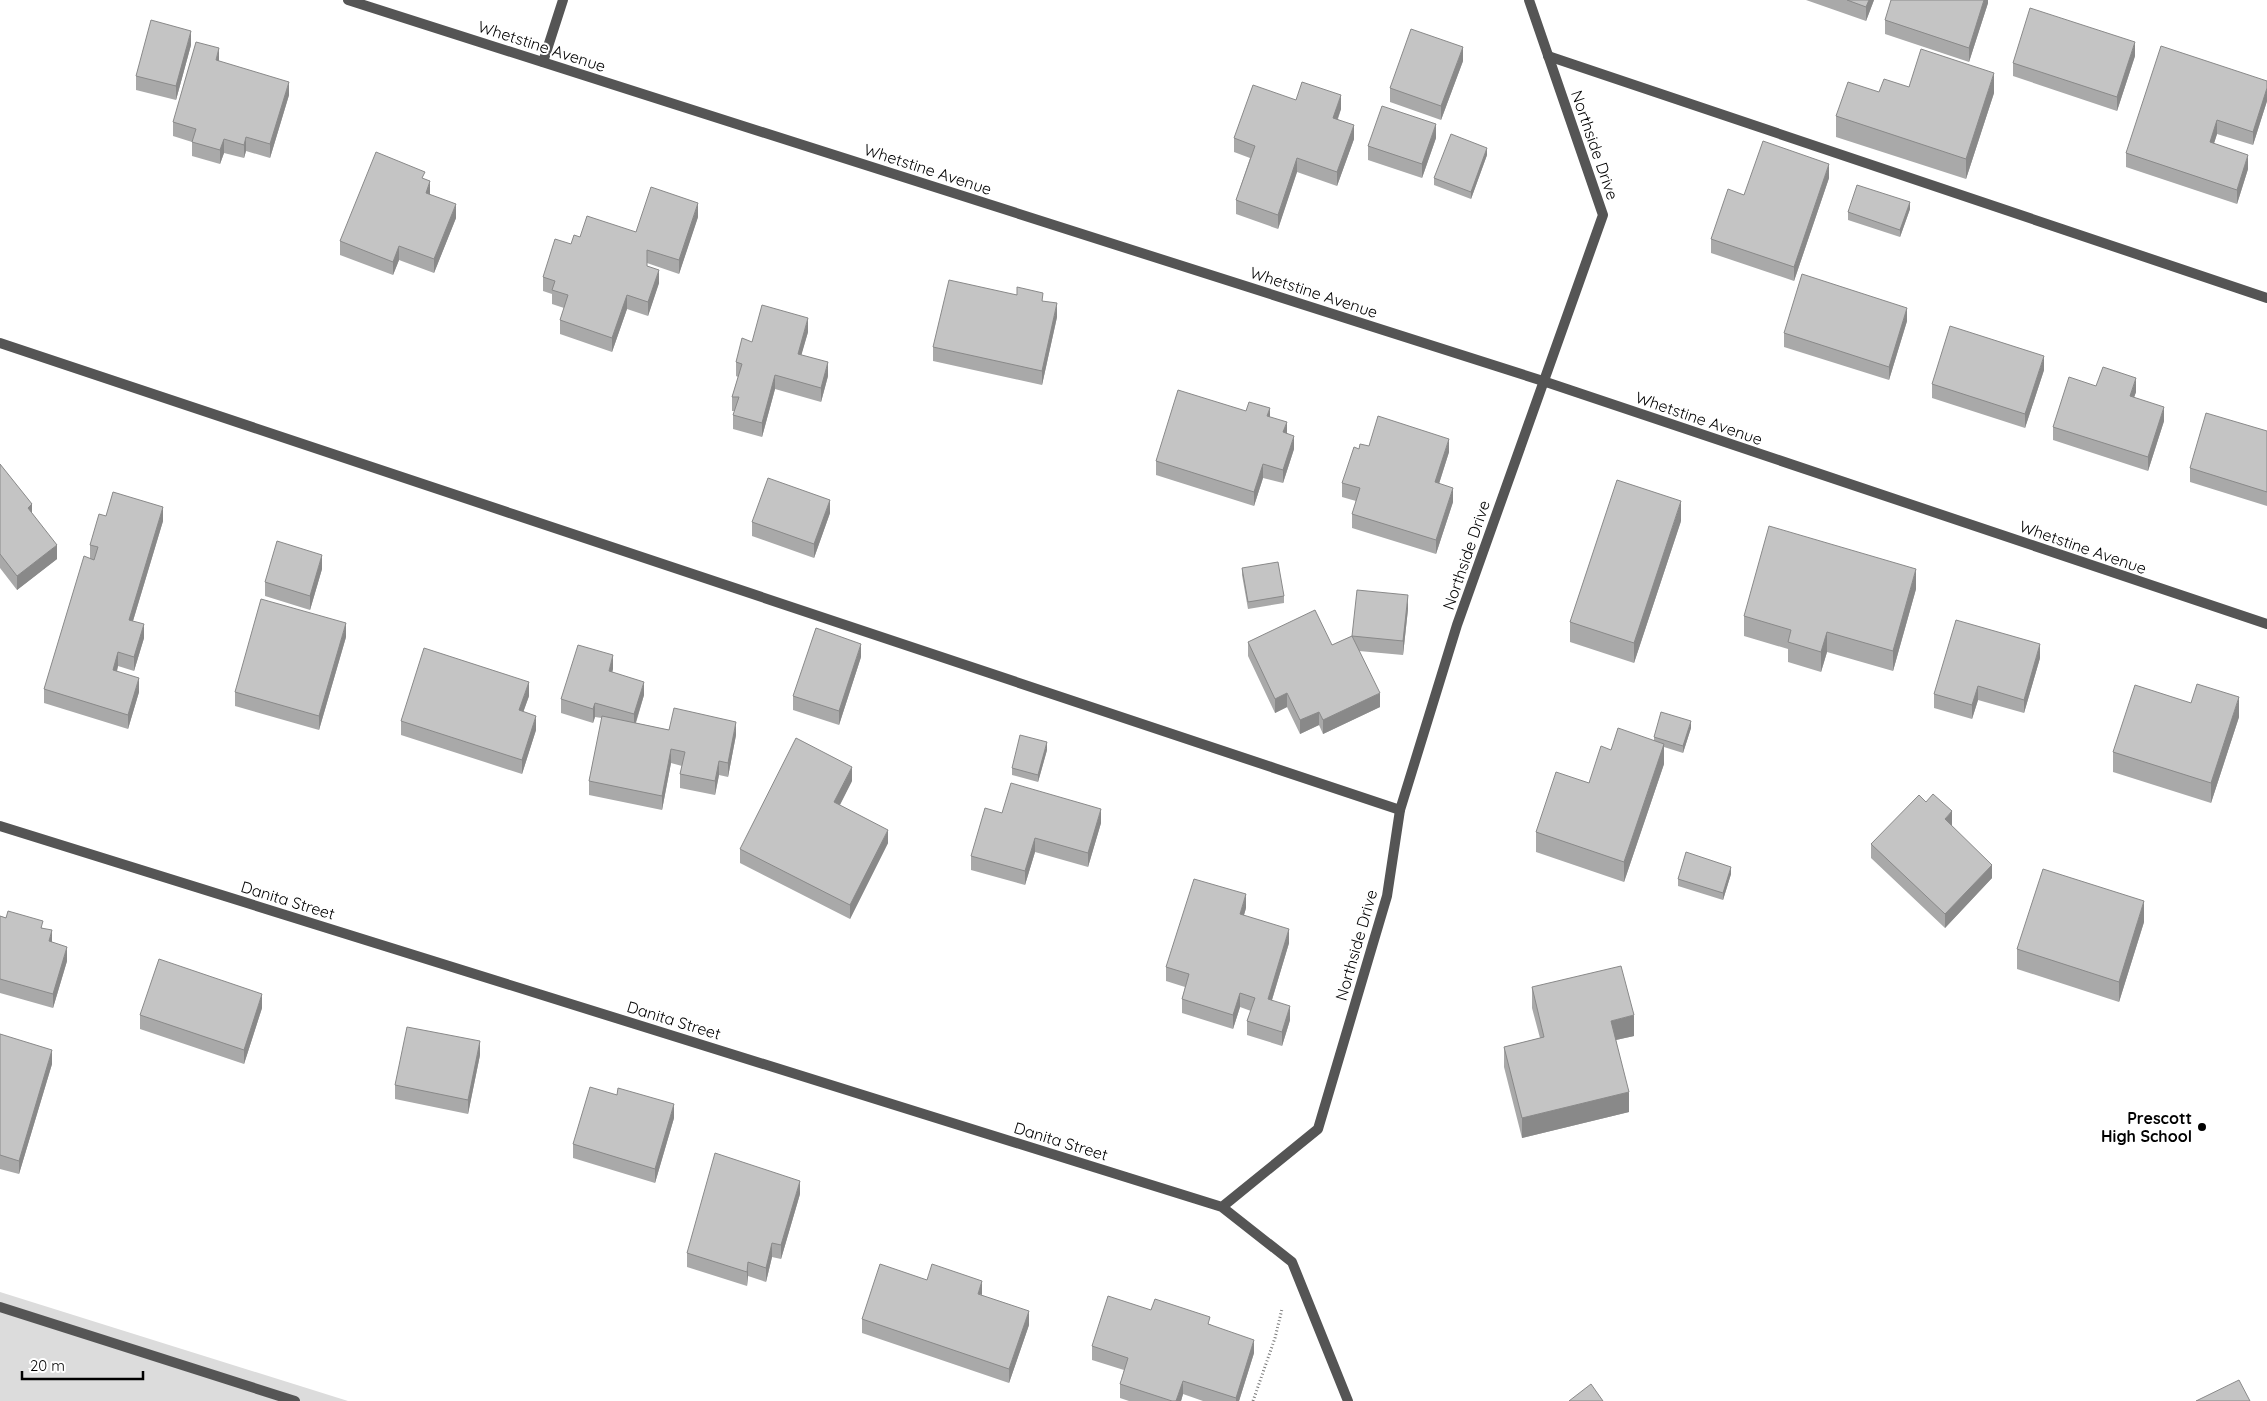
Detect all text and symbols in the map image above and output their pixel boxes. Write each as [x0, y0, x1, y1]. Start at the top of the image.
street label: Whetstine Avenue [476, 16, 608, 76]
street label: Northside Drive [1567, 88, 1623, 202]
street label: Whetstine Avenue [862, 139, 994, 199]
street label: Whetstine Avenue [1248, 262, 1380, 322]
street label: Whetstine Avenue [1633, 387, 1765, 449]
street label: Northside Drive [1438, 498, 1494, 612]
street label: Whetstine Avenue [2017, 516, 2149, 578]
street label: Danita Street [239, 876, 337, 924]
street label: Northside Drive [1331, 887, 1381, 1003]
street label: Danita Street [625, 996, 723, 1044]
place label: Prescott High School [2101, 1108, 2192, 1146]
street label: Danita Street [1012, 1117, 1110, 1165]
marker: Prescott High School [2196, 1121, 2208, 1133]
scale bar [22, 1348, 144, 1380]
text: 20 m [30, 1356, 65, 1375]

